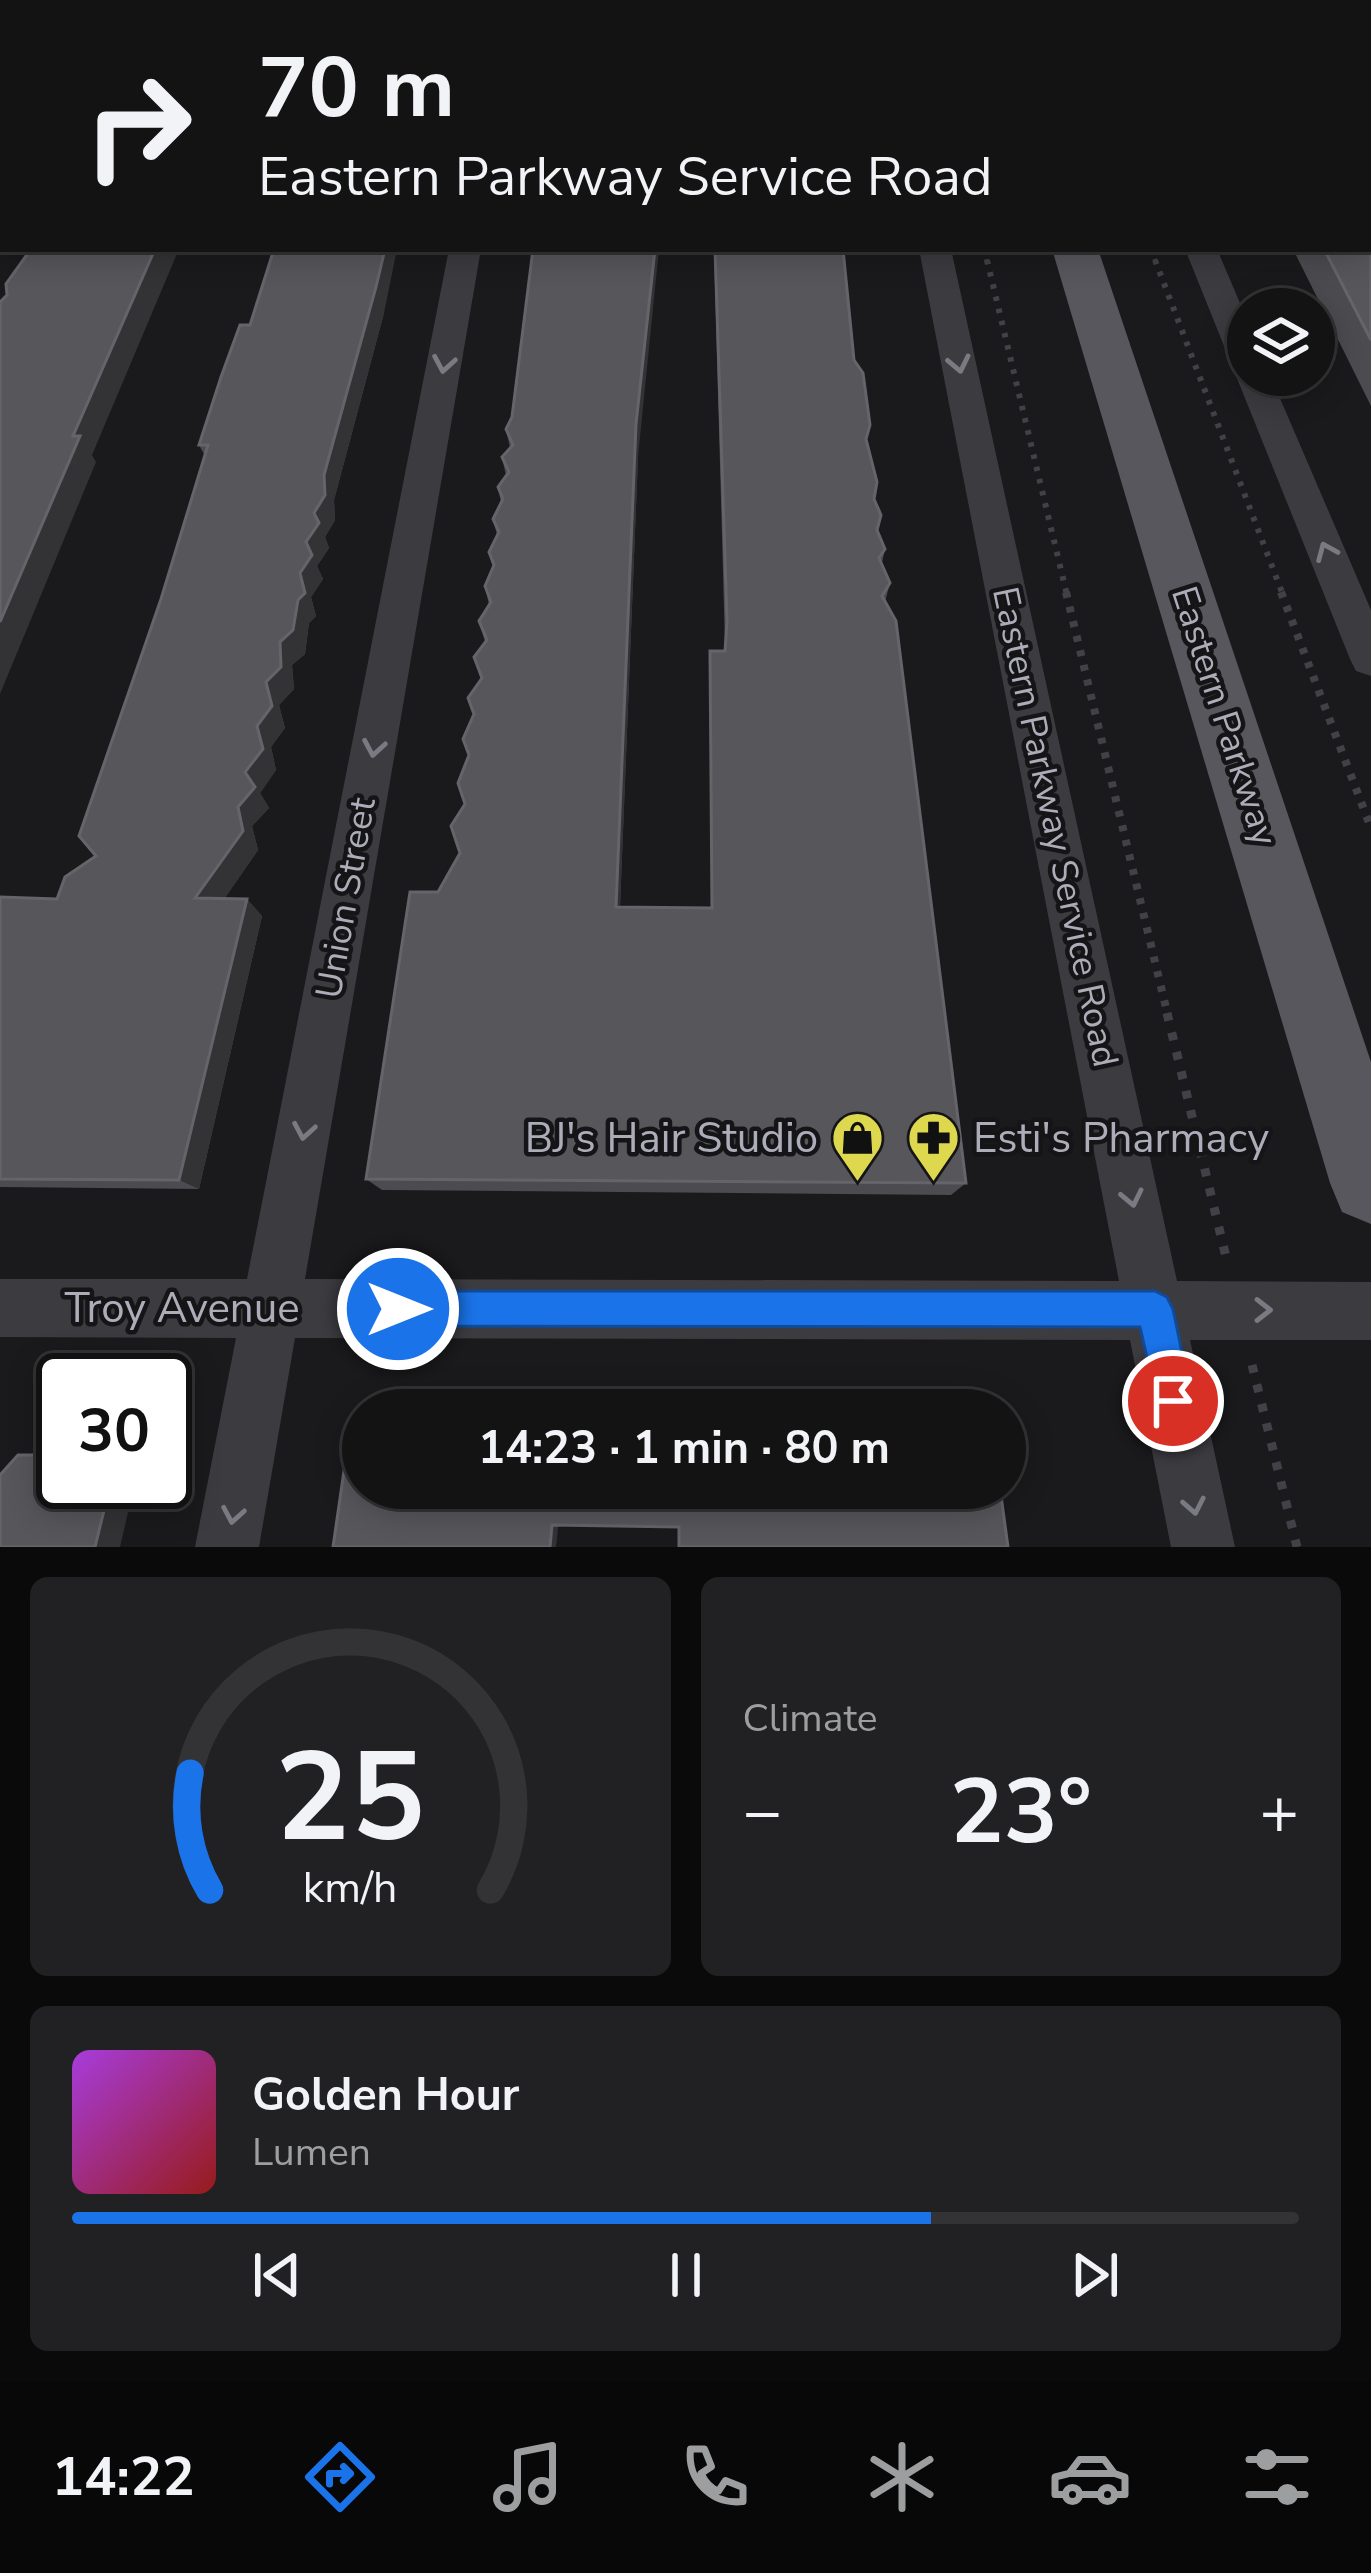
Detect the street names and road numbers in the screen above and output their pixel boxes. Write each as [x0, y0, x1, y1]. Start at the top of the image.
street label: Eastern Parkway [1159, 580, 1289, 852]
street label: Eastern Parkway Service Road [980, 582, 1130, 1072]
street label: Union Street [304, 793, 388, 1002]
street label: Troy Avenue [64, 1280, 300, 1337]

